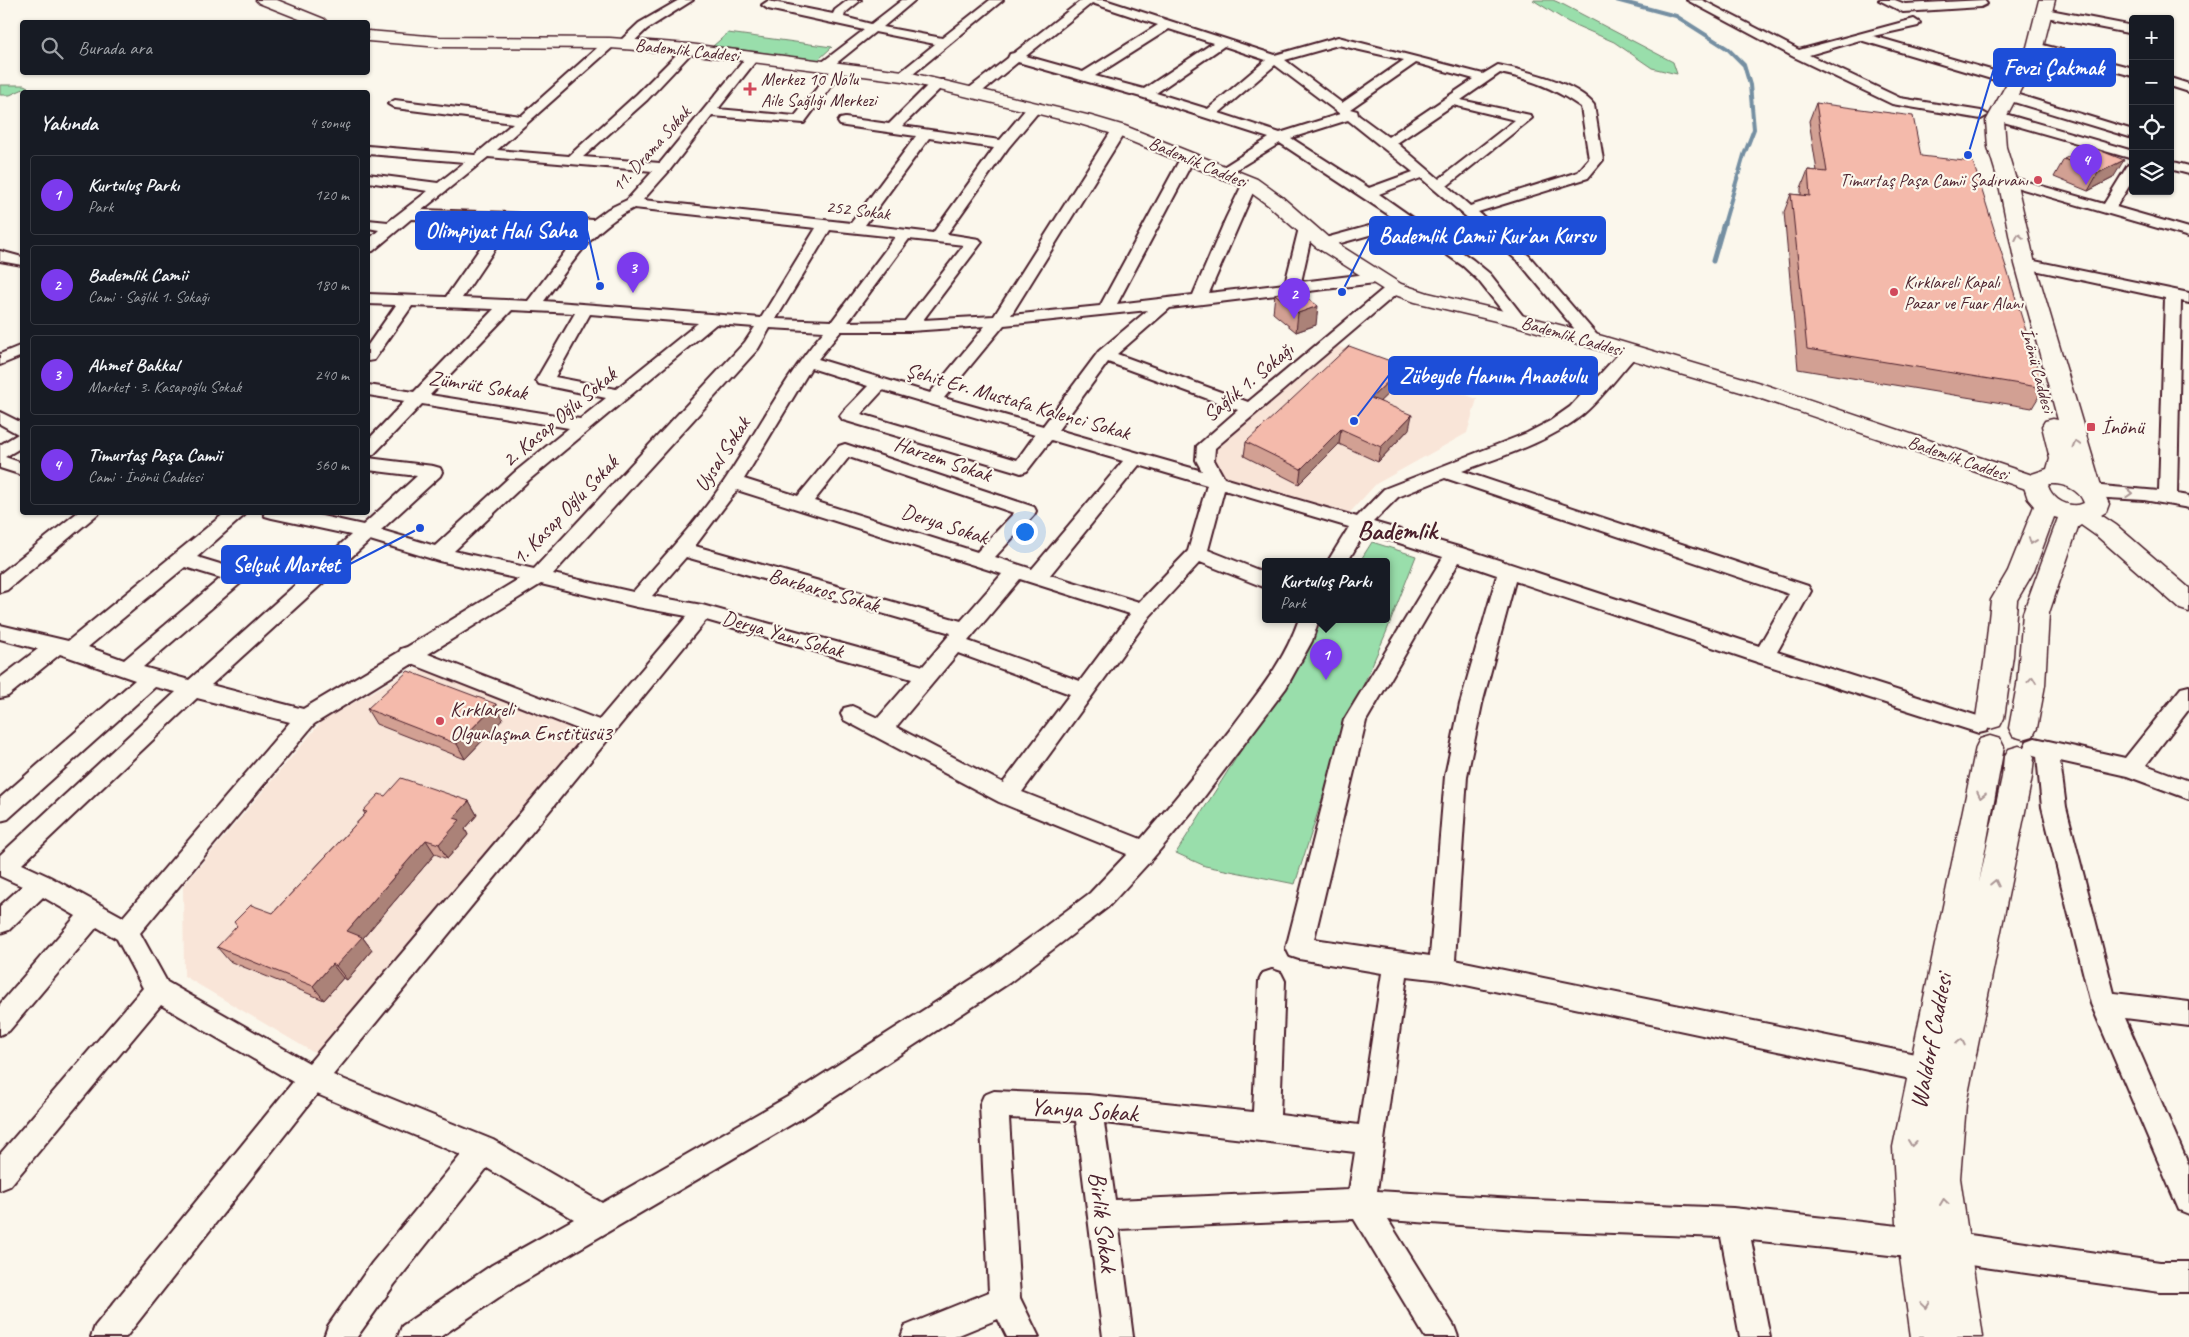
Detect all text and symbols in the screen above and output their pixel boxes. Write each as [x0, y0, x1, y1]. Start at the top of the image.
map controls [2129, 15, 2174, 195]
button: + [2129, 15, 2174, 60]
search box [20, 20, 370, 75]
icon: search [38, 34, 66, 62]
street label: Bademlik Caddesi [634, 34, 743, 67]
text: Burada ara [78, 36, 152, 60]
callout: Fevzi Çakmak [1994, 49, 2115, 86]
text: Fevzi Çakmak [2004, 54, 2106, 82]
button: − [2129, 60, 2174, 105]
place label: Merkez 10 No'lu Aile Sağlığı Merkezi [761, 68, 879, 111]
marker: Merkez 10 No'lu Aile Sağlığı Merkezi [743, 82, 757, 96]
street label: 11. Drama Sokak [607, 101, 696, 196]
button: locate [2129, 105, 2174, 150]
text: Yakında [40, 110, 98, 136]
text: 4 sonuç [309, 113, 350, 133]
street label: Bademlik Caddesi [1146, 131, 1253, 194]
pin: 4 [2070, 144, 2102, 185]
button: layers [2129, 150, 2174, 195]
place label: Timurtaş Paşa Camii Şadırvanı [1840, 169, 2029, 191]
text: Kurtuluş Parkı [88, 173, 179, 197]
marker: Timurtaş Paşa Camii Şadırvanı [2032, 174, 2044, 186]
text: 1 [53, 185, 61, 205]
text: 120 m [315, 185, 349, 205]
street label: 252 Sokak [825, 195, 892, 225]
text: Park [88, 197, 113, 217]
callout: Olimpiyat Halı Saha [416, 212, 587, 249]
text: Olimpiyat Halı Saha [426, 217, 578, 245]
callout: Bademlik Camii Kur'an Kursu [1370, 217, 1605, 254]
text: Bademlik Camii Kur'an Kursu [1379, 222, 1597, 250]
one-way arrow [2015, 232, 2025, 241]
pin: 3 [617, 252, 649, 293]
text: Bademlik Camii [88, 263, 187, 287]
place label: Kırklareli Kapalı Pazar ve Fuar Alanı [1904, 271, 2024, 314]
text: 2 [53, 275, 61, 295]
text: 180 m [315, 275, 349, 295]
pin: 2 [1278, 278, 1310, 319]
marker: Kırklareli Kapalı Pazar ve Fuar Alanı [1888, 286, 1900, 298]
text: Cami · Sağlık 1. Sokağı [88, 287, 209, 307]
street label: Bademlik Caddesi [1519, 311, 1628, 362]
street label: İnönü Caddesi [2016, 325, 2061, 417]
street label: Sağlık 1. Sokağı [1197, 336, 1299, 427]
text: Ahmet Bakkal [88, 353, 179, 377]
street label: Şehit Er. Mustafa Kalenci Sokak [903, 356, 1135, 446]
callout: Zübeyde Hanım Anaokulu [1389, 357, 1597, 394]
street label: 2. Kasap Oğlu Sokak [496, 361, 623, 473]
text: Zübeyde Hanım Anaokulu [1399, 362, 1588, 390]
street label: Zümrüt Sokak [427, 364, 530, 406]
text: 3 [53, 365, 61, 385]
text: 240 m [315, 365, 349, 385]
text: Market · 3. Kasapoğlu Sokak [88, 377, 241, 397]
street label: Uysal Sokak [688, 411, 757, 496]
place label: İnönü [2101, 414, 2146, 440]
marker: İnönü [2085, 421, 2097, 433]
street label: Harzem Sokak [891, 430, 996, 488]
street label: Bademlik Caddesi [1905, 431, 2013, 486]
one-way arrow [2072, 440, 2082, 448]
text: Timurtaş Paşa Camii [88, 443, 222, 467]
street label: 1. Kasap Oğlu Sokak [506, 449, 625, 570]
text: 4 [53, 455, 61, 475]
text: 560 m [315, 455, 349, 475]
text: Cami · İnönü Caddesi [88, 467, 202, 487]
one-way arrow [2125, 487, 2133, 498]
street label: Derya Sokak [898, 498, 994, 551]
district label: Bademlik [1357, 514, 1439, 547]
your location [1012, 519, 1038, 545]
one-way arrow [2028, 537, 2038, 545]
callout: Selçuk Market [222, 546, 350, 583]
text: Selçuk Market [232, 551, 342, 579]
popup [1262, 558, 1390, 623]
street label: Barbaros Sokak [766, 562, 883, 619]
text: Kurtuluş Parkı [1280, 569, 1372, 593]
text: Park [1280, 593, 1306, 613]
street label: Derya Yanı Sokak [719, 604, 848, 664]
pin: 1 [1310, 639, 1342, 680]
one-way arrow [2026, 676, 2037, 684]
place label: Kırklareli Olgunlaşma Enstitüsü3 [450, 696, 613, 746]
marker: Kırklareli Olgunlaşma Enstitüsü3 [434, 715, 446, 727]
one-way arrow [1976, 791, 1987, 799]
one-way arrow [1989, 878, 2000, 887]
street label: Waldorf Caddesi [1902, 967, 1960, 1111]
one-way arrow [1955, 1037, 1966, 1046]
street label: Yanya Sokak [1029, 1090, 1141, 1130]
one-way arrow [1907, 1139, 1918, 1147]
street label: Birlik Sokak [1081, 1170, 1125, 1276]
one-way arrow [1939, 1198, 1950, 1206]
one-way arrow [1920, 1301, 1931, 1309]

